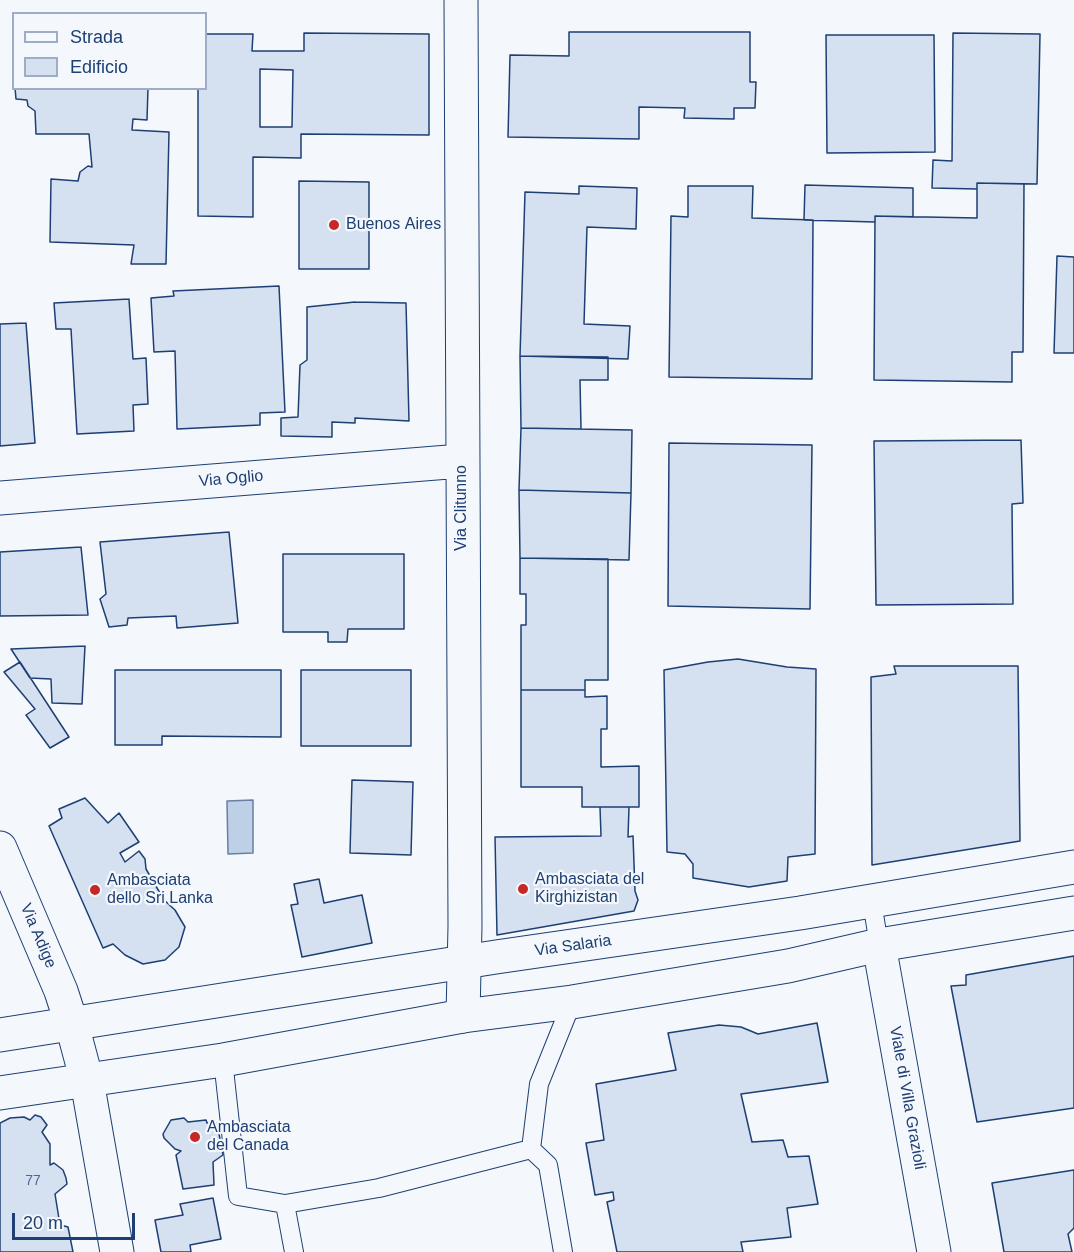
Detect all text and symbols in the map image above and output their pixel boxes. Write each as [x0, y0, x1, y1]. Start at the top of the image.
legend [12, 12, 207, 90]
text: Strada [70, 27, 123, 47]
text: Edificio [70, 57, 128, 77]
place label: Buenos Aires [346, 215, 441, 235]
marker: Buenos Aires [327, 218, 341, 232]
street label: Via Clitunno [452, 465, 472, 551]
street label: Via Oglio [198, 467, 264, 491]
place label: Ambasciata del Kirghizistan [535, 870, 644, 908]
place label: Ambasciata dello Sri Lanka [107, 871, 213, 909]
marker: Ambasciata del Kirghizistan [516, 882, 530, 896]
marker: Ambasciata dello Sri Lanka [88, 883, 102, 897]
street label: Via Adige [16, 901, 60, 971]
street label: Via Salaria [533, 931, 613, 961]
street label: Viale di Villa Grazioli [885, 1025, 929, 1171]
place label: Ambasciata del Canada [207, 1118, 291, 1156]
marker: Ambasciata del Canada [188, 1130, 202, 1144]
house number: 77 [25, 1173, 41, 1189]
scale bar [15, 1201, 138, 1239]
text: 20 m [23, 1213, 63, 1233]

